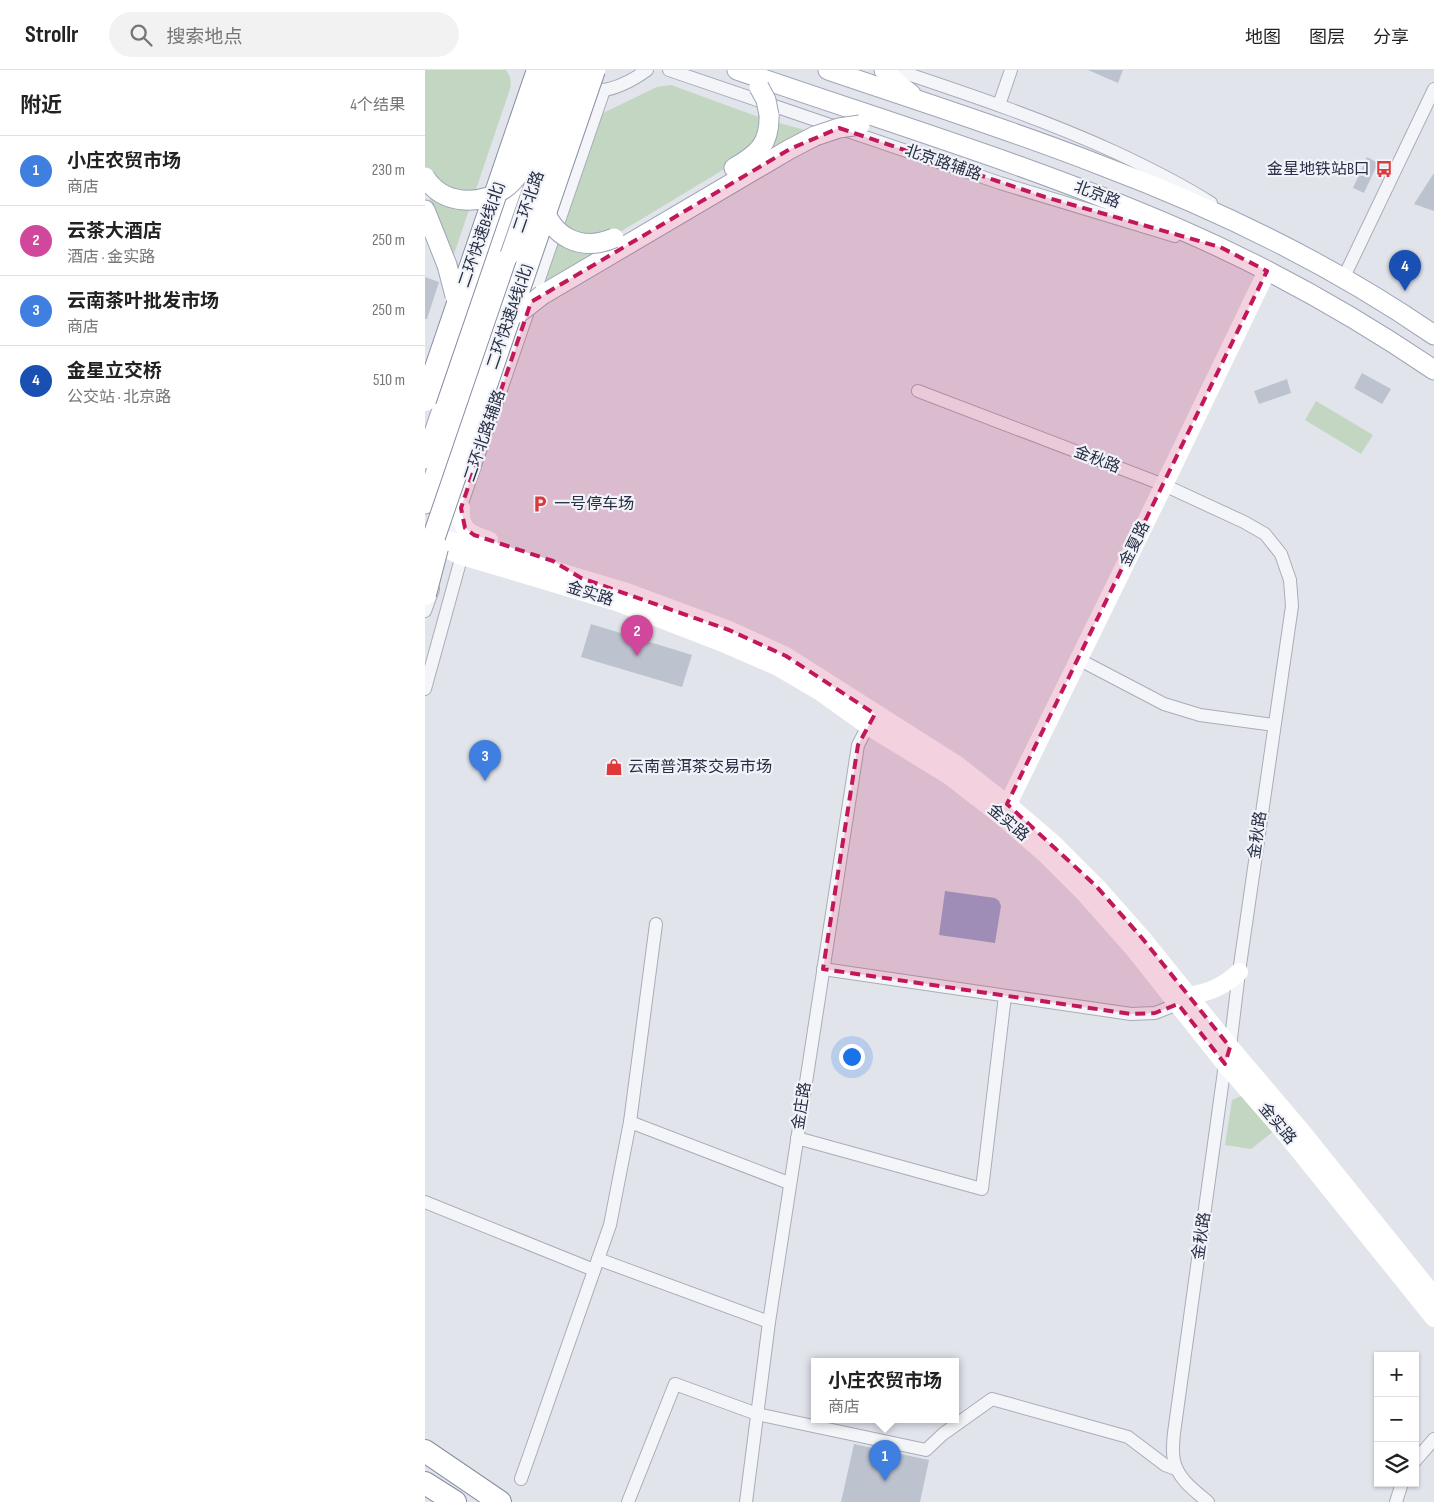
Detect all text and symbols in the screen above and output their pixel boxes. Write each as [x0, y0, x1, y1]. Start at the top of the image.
search box [109, 12, 459, 57]
text: Strollr [25, 20, 79, 49]
icon: search [127, 21, 155, 49]
text: 搜索地点 [167, 26, 243, 49]
text: 地图 [1245, 27, 1281, 48]
text: 图层 [1309, 27, 1345, 48]
text: 分享 [1373, 27, 1409, 48]
text: 附近 [20, 93, 62, 118]
text: 4个结果 [350, 96, 405, 115]
street label: 北京路辅路 [902, 141, 984, 185]
text: 小庄农贸市场 [67, 150, 181, 173]
bus stop icon: 金星地铁站B口 [1374, 159, 1394, 179]
place label: 金星地铁站B口 [1267, 160, 1370, 179]
text: 1 [33, 161, 39, 180]
text: 230 m [372, 161, 405, 180]
street label: 二环北路 [510, 169, 548, 235]
text: 商店 [67, 178, 99, 197]
street label: 北京路 [1071, 178, 1123, 212]
street label: 二环快速B线(北) [455, 180, 509, 290]
text: 云茶大酒店 [67, 220, 162, 243]
text: 2 [32, 231, 40, 250]
text: 250 m [372, 231, 405, 250]
text: 酒店 · 金实路 [67, 248, 155, 267]
pin: 4 [1389, 250, 1421, 291]
street label: 二环快速A线(北) [483, 262, 537, 372]
text: 云南茶叶批发市场 [67, 290, 219, 313]
text: 3 [32, 301, 40, 320]
text: 250 m [372, 301, 405, 320]
text: 商店 [67, 318, 99, 337]
text: 金星立交桥 [67, 360, 162, 383]
text: 4 [32, 371, 40, 390]
text: 510 m [373, 371, 405, 390]
text: 公交站 · 北京路 [67, 388, 171, 407]
street label: 二环北路辅路 [460, 388, 510, 484]
street label: 金秋路 [1071, 443, 1123, 477]
parking icon: 一号停车场 [530, 494, 550, 514]
place label: 一号停车场 [554, 495, 634, 514]
street label: 金夏路 [1116, 518, 1154, 570]
street label: 金实路 [564, 578, 616, 610]
pin: 2 [621, 615, 653, 656]
pin: 3 [469, 740, 501, 781]
shop icon: 云南普洱茶交易市场 [604, 757, 624, 777]
place label: 云南普洱茶交易市场 [628, 758, 772, 777]
street label: 金实路 [984, 800, 1032, 846]
street label: 金秋路 [1245, 810, 1271, 860]
your location [839, 1044, 865, 1070]
street label: 金庄路 [789, 1081, 815, 1131]
street label: 金实路 [1254, 1100, 1300, 1148]
street label: 金秋路 [1189, 1211, 1215, 1261]
map controls [1374, 1352, 1419, 1487]
button: + [1374, 1352, 1419, 1397]
popup [811, 1358, 959, 1423]
text: 小庄农贸市场 [828, 1370, 942, 1393]
button: − [1374, 1397, 1419, 1442]
text: 商店 [828, 1398, 860, 1417]
pin: 1 [869, 1440, 901, 1481]
button: layers [1374, 1442, 1419, 1487]

